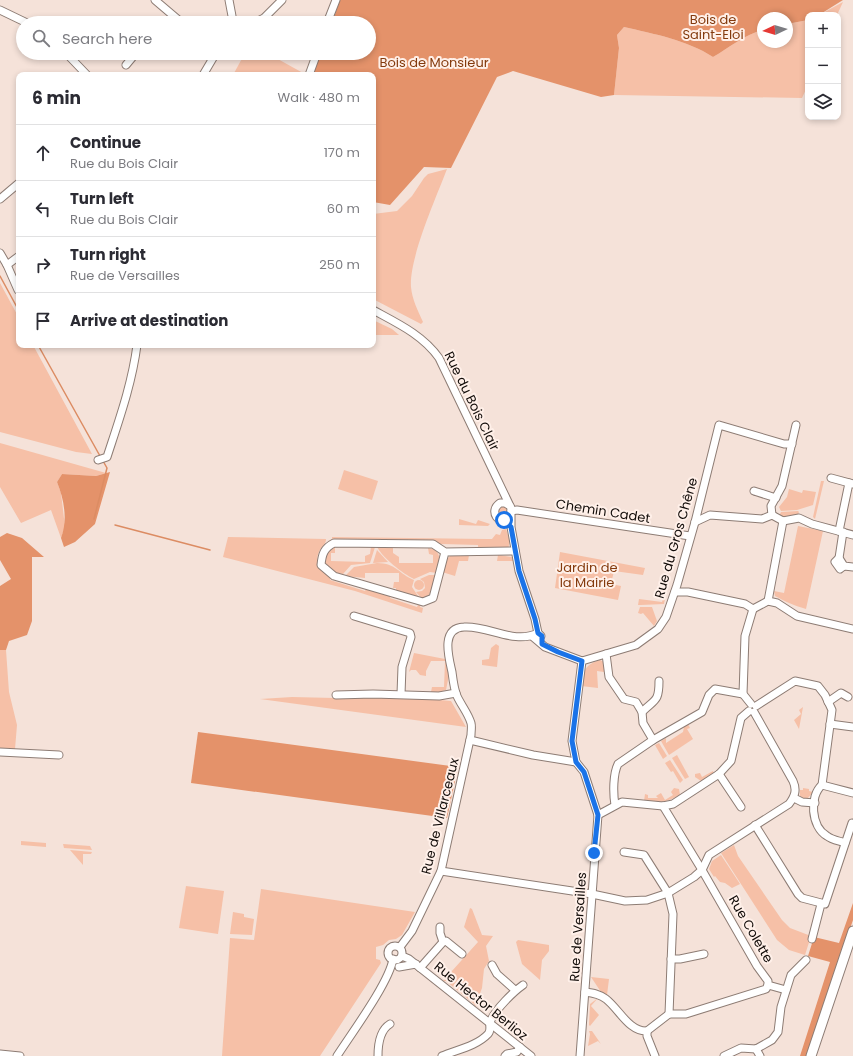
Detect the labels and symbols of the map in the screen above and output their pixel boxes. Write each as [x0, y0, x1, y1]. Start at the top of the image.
park label: Bois de Saint-Eloi [682, 10, 744, 44]
north arrow [757, 12, 793, 48]
park label: Bois de Monsieur [379, 53, 489, 72]
street label: Rue du Bois Clair [440, 348, 504, 454]
street label: Rue du Gros Chêne [650, 475, 702, 601]
street label: Chemin Cadet [554, 494, 652, 528]
route start [495, 511, 513, 529]
park label: Jardin de la Mairie [556, 558, 618, 592]
street label: Rue de Villarceaux [416, 755, 464, 876]
route end [585, 844, 603, 862]
street label: Rue de Versailles [565, 871, 591, 982]
street label: Rue Colette [724, 892, 778, 966]
street label: Rue Hector Berlioz [430, 957, 532, 1045]

